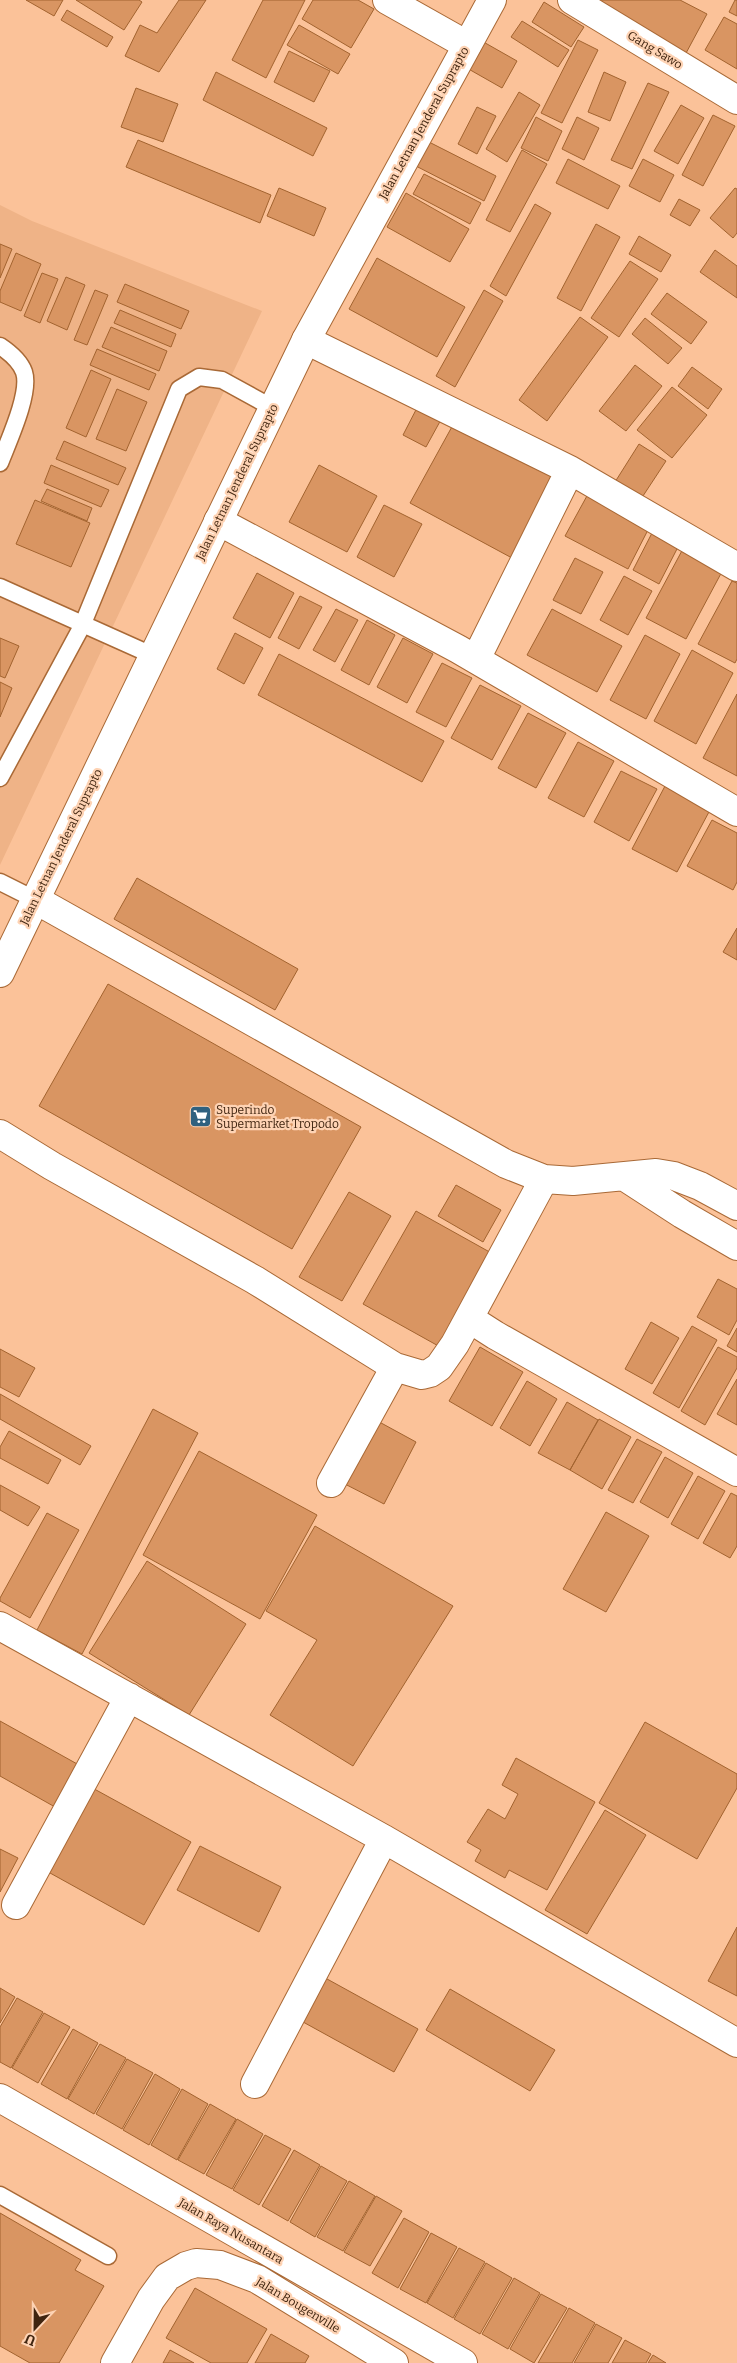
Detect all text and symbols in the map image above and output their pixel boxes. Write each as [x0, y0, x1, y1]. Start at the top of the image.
street label: Gang Sawo [625, 28, 685, 72]
street label: Jalan Letnan Jenderal Suprapto [376, 44, 472, 202]
street label: Jalan Letnan Jenderal Suprapto [193, 402, 281, 563]
street label: Jalan Letnan Jenderal Suprapto [17, 767, 105, 928]
place label: Superindo Supermarket Tropodo [216, 1103, 339, 1131]
supermarket icon: Superindo Supermarket Tropodo [188, 1105, 212, 1129]
street label: Jalan Raya Nusantara [175, 2195, 286, 2267]
street label: Jalan Bougenville [252, 2274, 343, 2336]
north arrow [10, 2303, 60, 2353]
text: U [22, 2330, 38, 2349]

